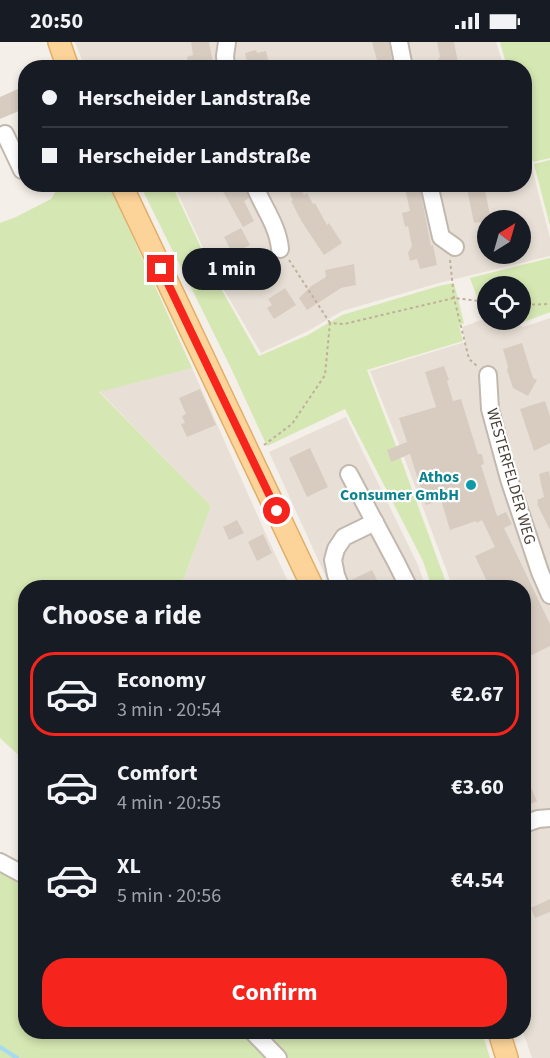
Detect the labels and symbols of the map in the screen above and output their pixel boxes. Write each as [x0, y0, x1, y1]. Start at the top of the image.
north arrow [477, 210, 531, 264]
callout: 1 min [182, 248, 281, 290]
route end [147, 255, 174, 282]
street label: WESTERFELDER WEG [481, 406, 541, 547]
place label: Athos Consumer GmbH [340, 466, 459, 506]
marker: Athos Consumer GmbH [464, 478, 478, 492]
route start [263, 497, 290, 524]

